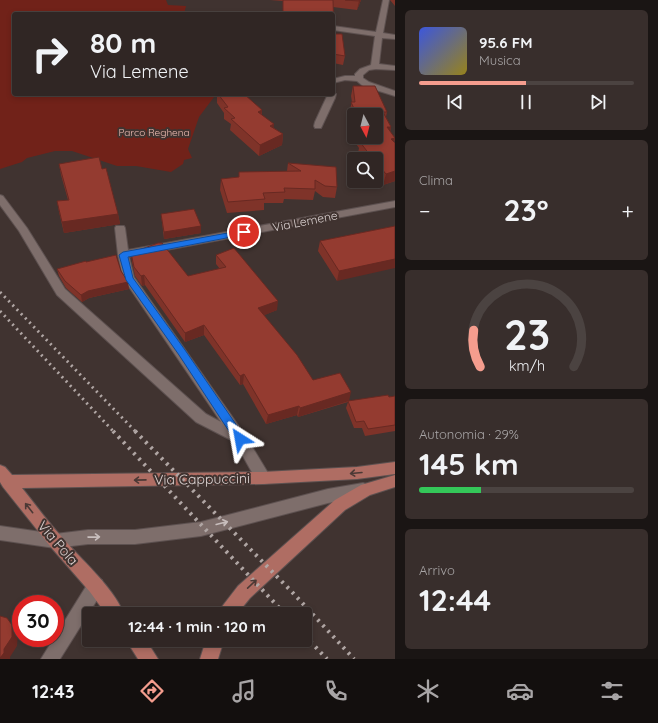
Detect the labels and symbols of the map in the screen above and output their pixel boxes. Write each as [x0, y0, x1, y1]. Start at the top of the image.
north arrow [347, 108, 383, 144]
park label: Parco Reghena [118, 126, 190, 139]
street label: Via Lemene [271, 207, 339, 235]
pin [227, 215, 261, 249]
position arrow [219, 418, 261, 460]
street label: Via Cappuccini [154, 469, 250, 489]
one-way arrow [350, 469, 363, 477]
one-way arrow [134, 476, 147, 484]
one-way arrow [25, 503, 34, 514]
street label: Via Pola [34, 517, 82, 569]
one-way arrow [216, 519, 229, 527]
one-way arrow [87, 533, 100, 541]
one-way arrow [247, 580, 258, 589]
speed limit sign: 30 [12, 595, 64, 647]

